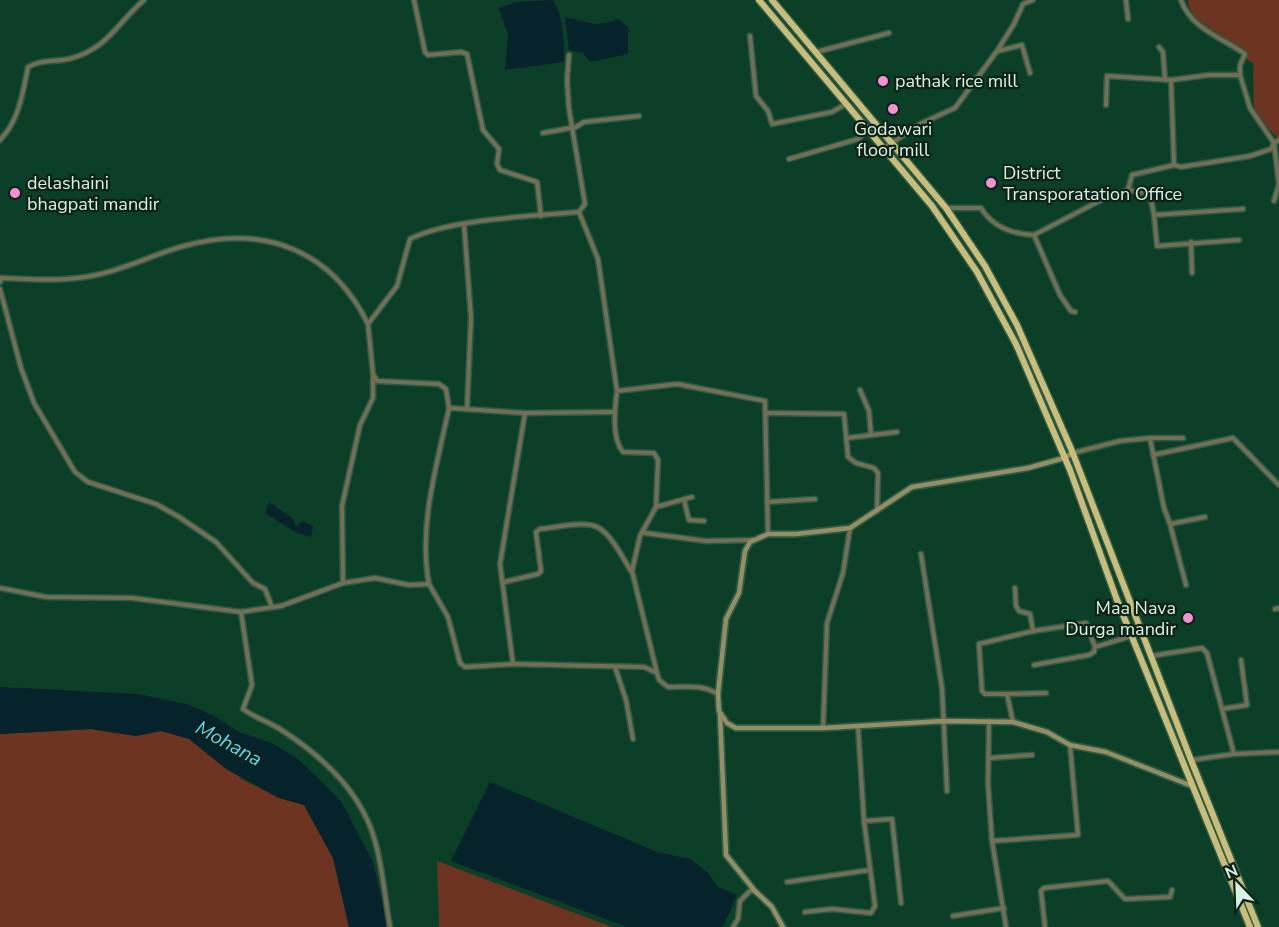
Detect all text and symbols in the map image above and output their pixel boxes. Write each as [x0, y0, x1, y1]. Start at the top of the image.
place label: pathak rice mill [895, 69, 1019, 93]
marker: pathak rice mill [876, 74, 890, 88]
marker: Godawari floor mill [886, 102, 900, 116]
place label: Godawari floor mill [854, 117, 932, 162]
place label: District Transporatation Office [1003, 161, 1182, 206]
place label: delashaini bhagpati mandir [27, 171, 160, 216]
marker: District Transporatation Office [984, 176, 998, 190]
marker: delashaini bhagpati mandir [8, 186, 22, 200]
place label: Maa Nava Durga mandir [1065, 596, 1177, 641]
marker: Maa Nava Durga mandir [1181, 611, 1195, 625]
water label: Mohana [191, 714, 267, 773]
north arrow [1207, 855, 1267, 915]
text: N [1222, 860, 1241, 885]

